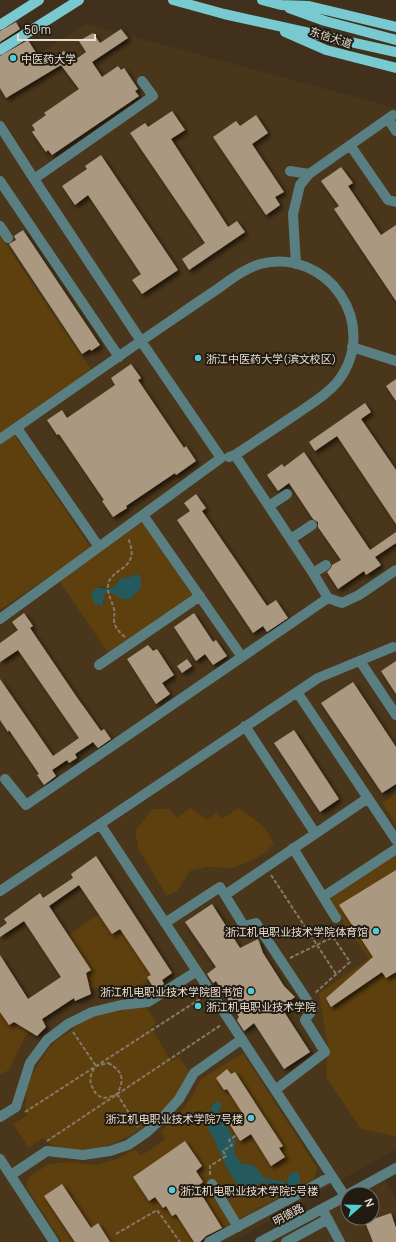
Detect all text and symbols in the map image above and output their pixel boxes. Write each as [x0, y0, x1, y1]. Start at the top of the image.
scale bar [18, 16, 95, 42]
text: 50 m [24, 21, 51, 38]
street label: 东信大道 [308, 23, 354, 51]
place label: 中医药大学 [21, 51, 76, 66]
marker: 中医药大学 [8, 53, 18, 63]
place label: 浙江中医药大学(滨文校区) [206, 351, 336, 366]
marker: 浙江中医药大学(滨文校区) [193, 353, 203, 363]
place label: 浙江机电职业技术学院体育馆 [225, 924, 368, 939]
marker: 浙江机电职业技术学院体育馆 [371, 926, 381, 936]
place label: 浙江机电职业技术学院图书馆 [100, 984, 243, 999]
marker: 浙江机电职业技术学院图书馆 [246, 986, 256, 996]
place label: 浙江机电职业技术学院 [206, 999, 316, 1014]
marker: 浙江机电职业技术学院 [193, 1001, 203, 1011]
place label: 浙江机电职业技术学院7号楼 [105, 1111, 243, 1126]
marker: 浙江机电职业技术学院7号楼 [246, 1113, 256, 1123]
place label: 浙江机电职业技术学院5号楼 [180, 1183, 318, 1198]
marker: 浙江机电职业技术学院5号楼 [167, 1185, 177, 1195]
north arrow [340, 1186, 380, 1226]
text: N [361, 1196, 378, 1209]
street label: 明德路 [270, 1200, 306, 1228]

